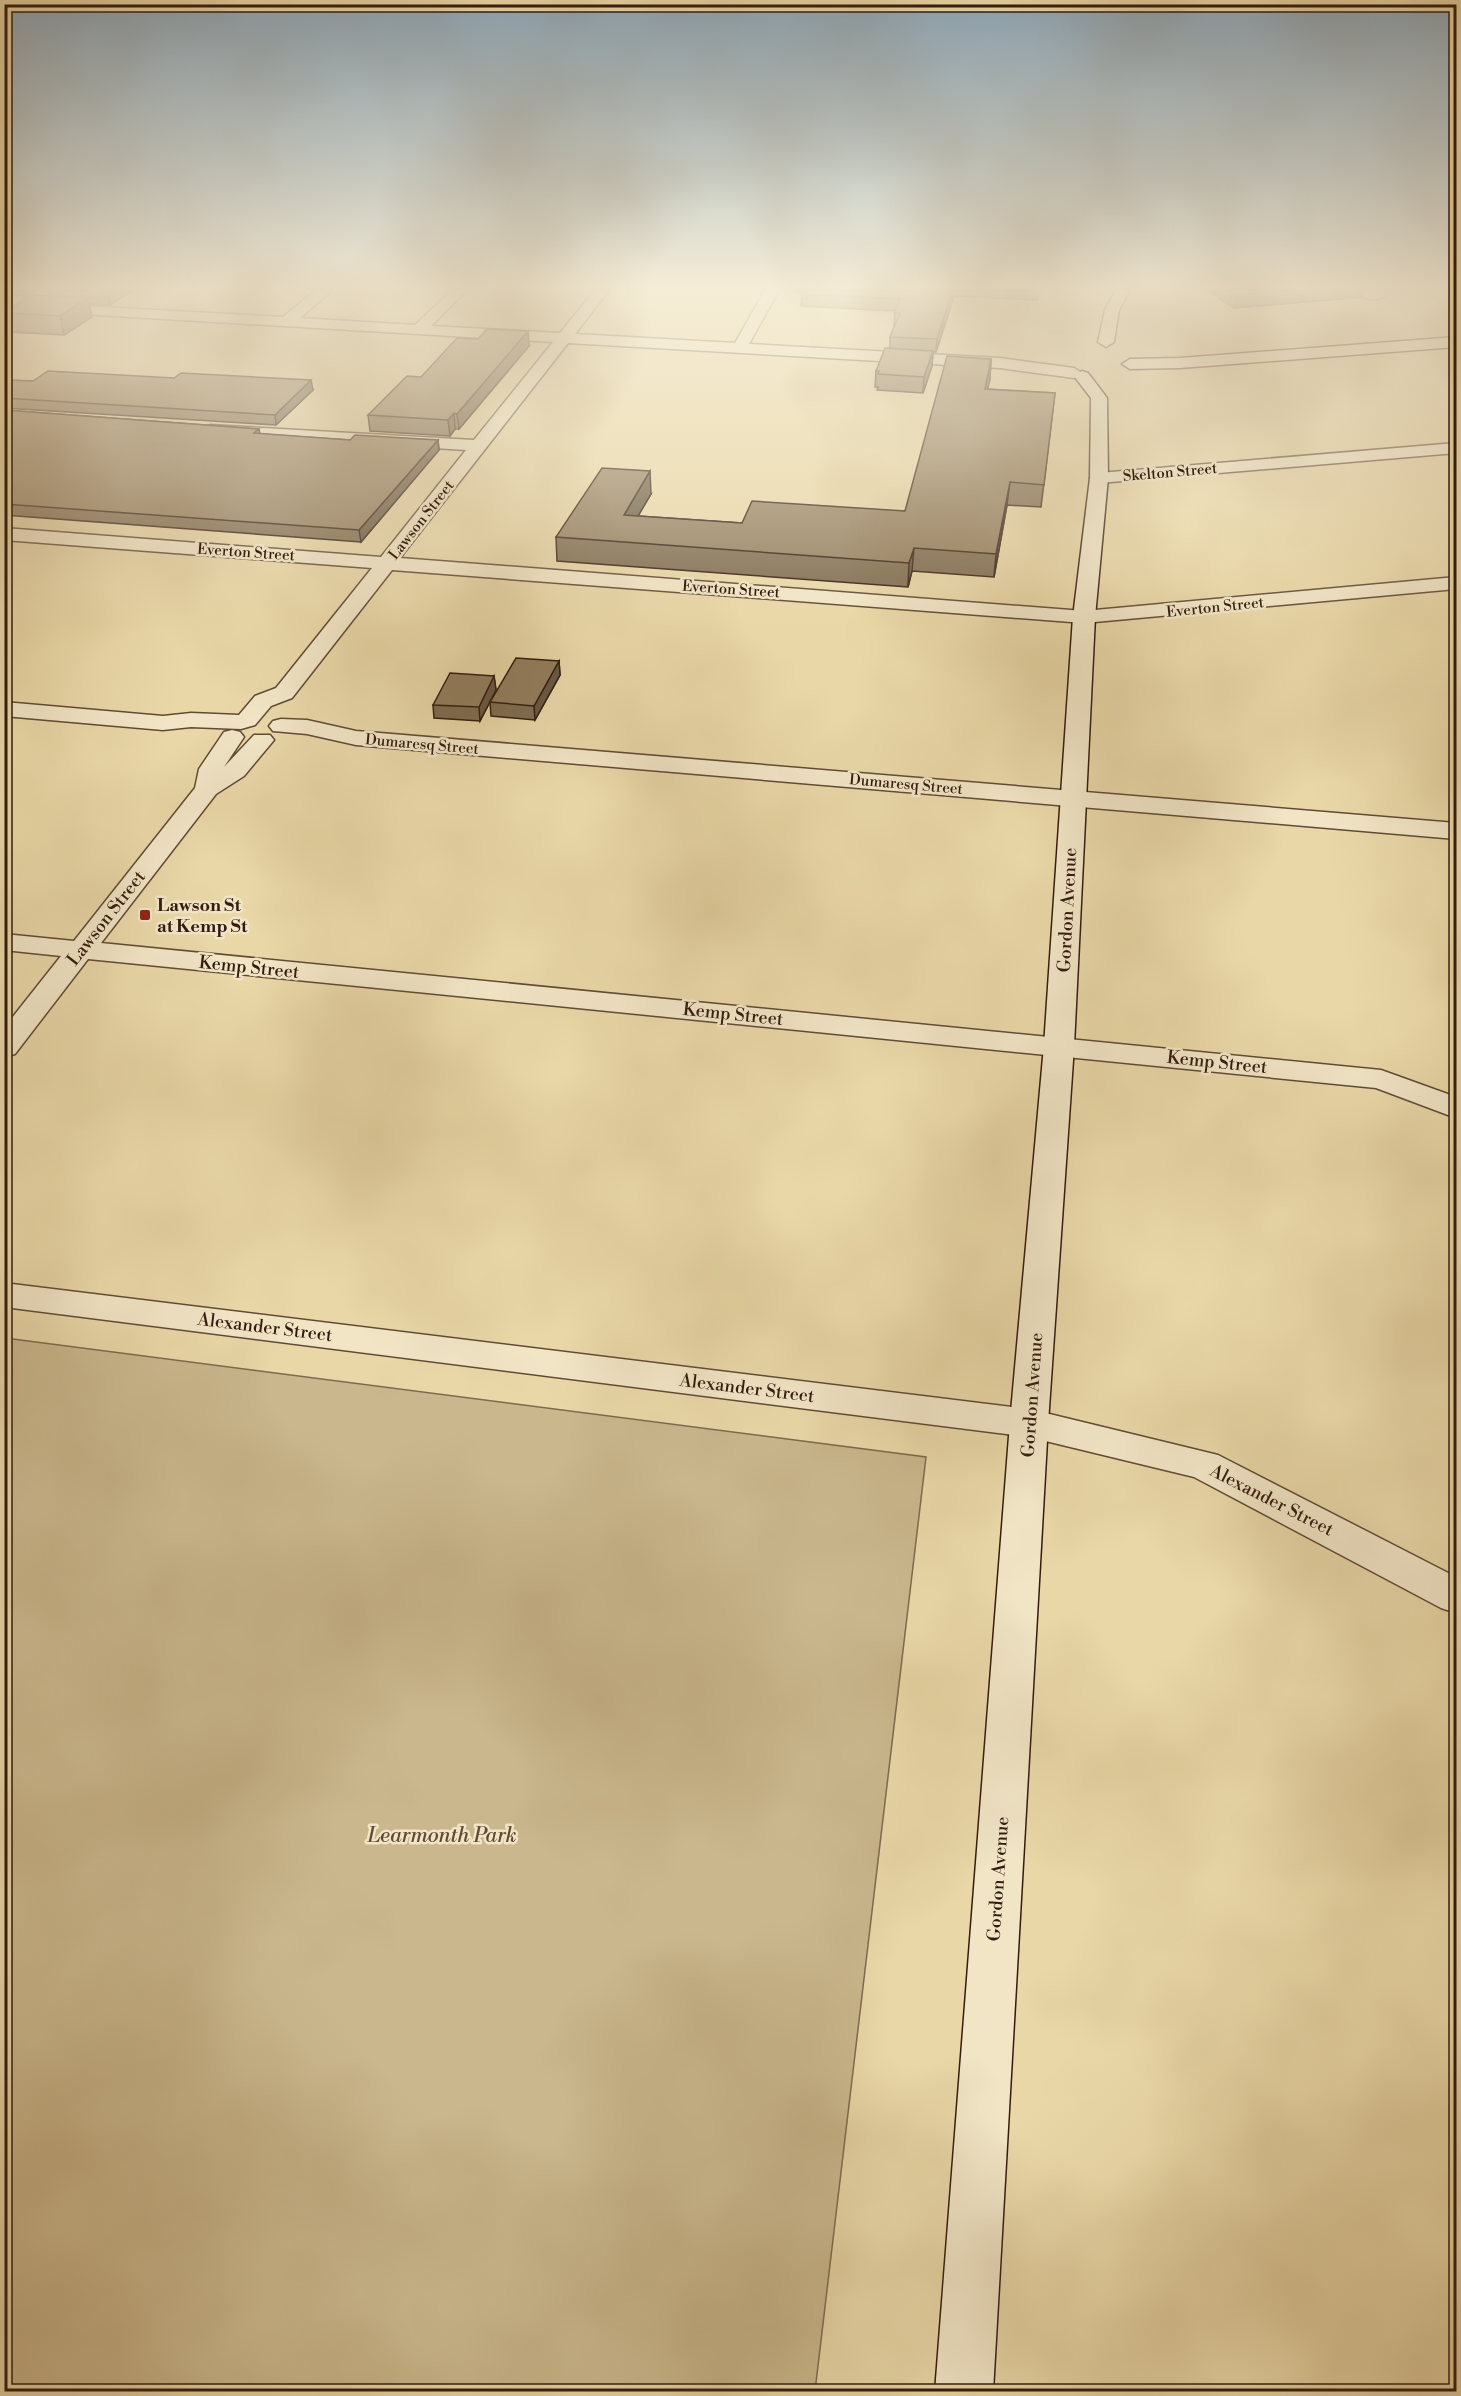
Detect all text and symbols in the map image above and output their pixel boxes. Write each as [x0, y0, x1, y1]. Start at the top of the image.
street label: Skelton Street [1122, 459, 1219, 486]
street label: Lawson Street [384, 476, 459, 564]
street label: Everton Street [196, 540, 296, 565]
street label: Everton Street [681, 577, 781, 602]
street label: Everton Street [1165, 593, 1265, 622]
street label: Dumaresq Street [364, 730, 480, 759]
street label: Dumaresq Street [848, 770, 964, 799]
street label: Gordon Avenue [1053, 847, 1082, 973]
street label: Lawson Street [62, 865, 151, 971]
place label: Lawson St at Kemp St [157, 894, 248, 938]
marker: Lawson St at Kemp St [138, 908, 152, 922]
street label: Kemp Street [198, 951, 301, 984]
street label: Kemp Street [682, 998, 785, 1031]
street label: Kemp Street [1166, 1046, 1269, 1079]
street label: Alexander Street [195, 1308, 334, 1347]
street label: Gordon Avenue [1017, 1332, 1048, 1458]
street label: Alexander Street [677, 1369, 816, 1408]
street label: Alexander Street [1205, 1459, 1338, 1542]
street label: Gordon Avenue [983, 1816, 1014, 1942]
park label: Learmonth Park [367, 1823, 516, 1849]

